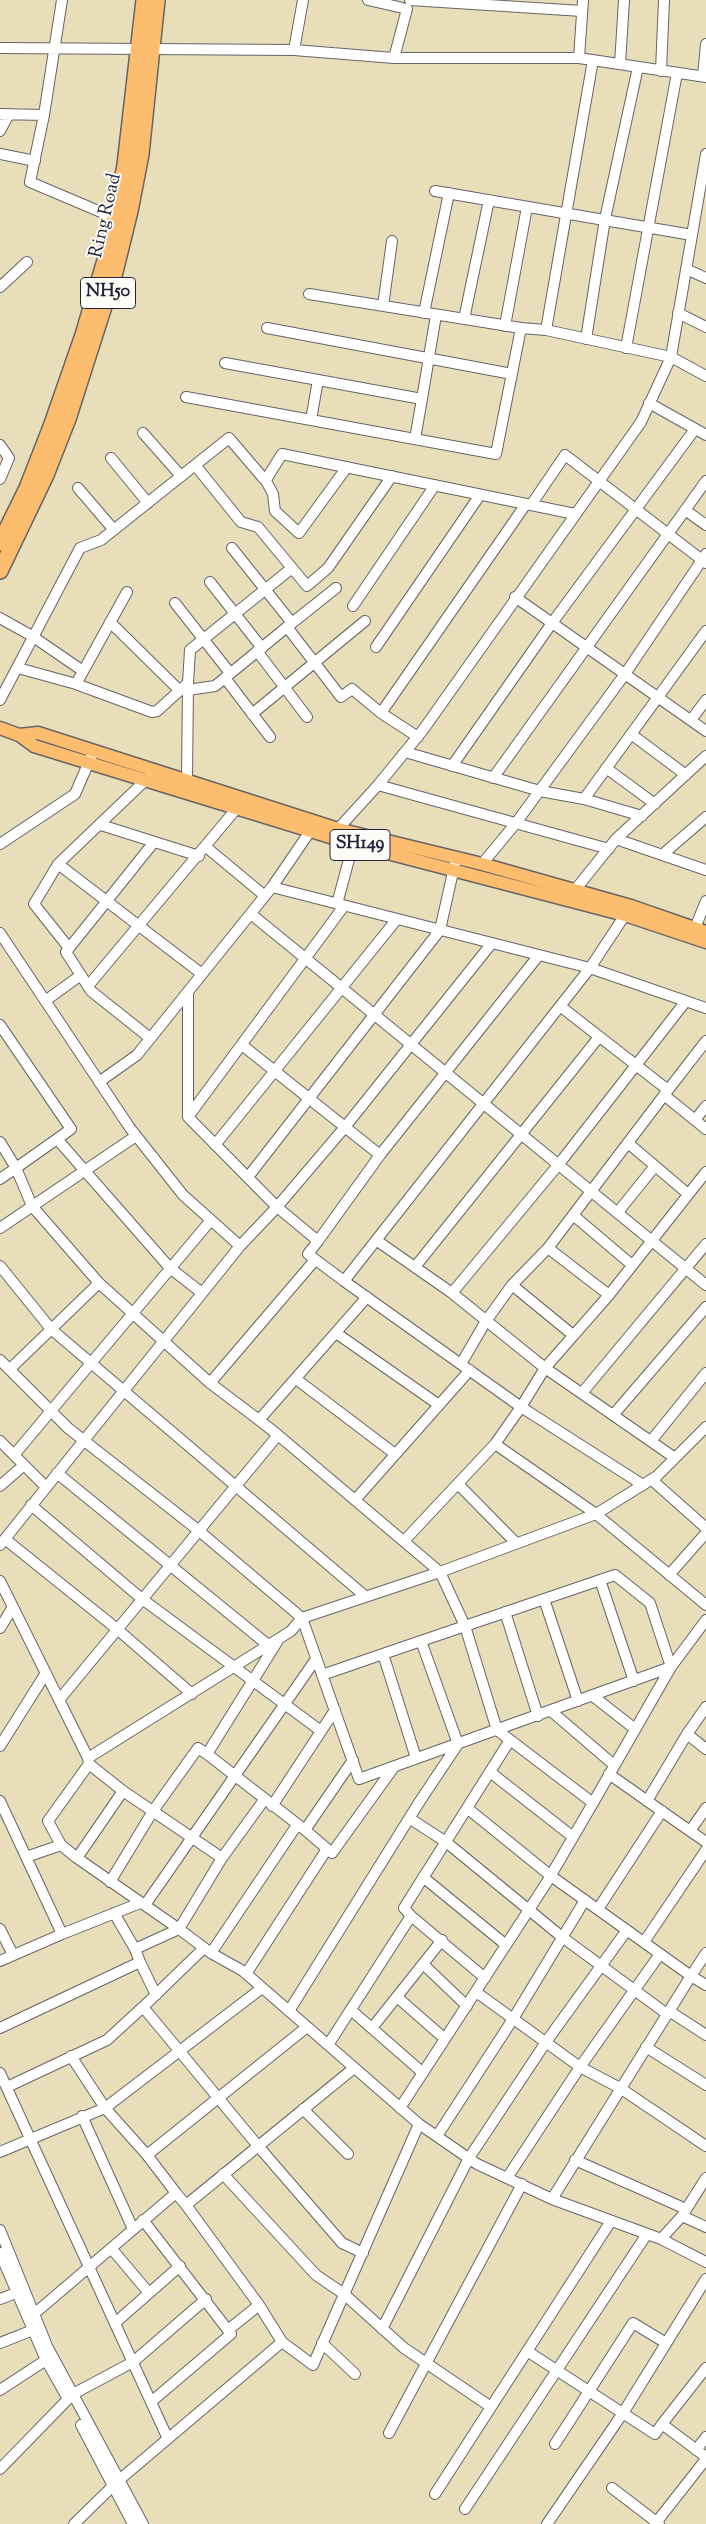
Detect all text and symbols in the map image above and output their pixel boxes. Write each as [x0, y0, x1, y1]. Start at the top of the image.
street label: Ring Road [86, 171, 128, 261]
road number: NH50 [80, 278, 136, 308]
road number: SH149 [330, 830, 390, 860]

